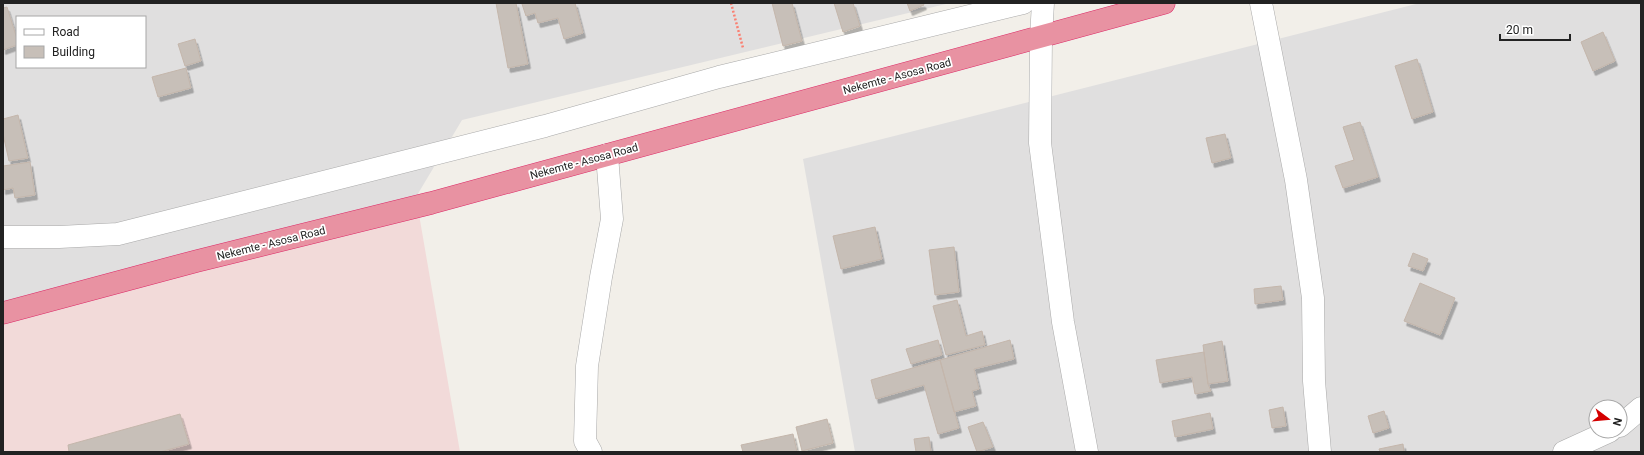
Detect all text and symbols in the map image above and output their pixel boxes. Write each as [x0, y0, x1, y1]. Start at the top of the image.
legend [16, 16, 146, 68]
scale bar [1500, 16, 1570, 42]
text: 20 m [1506, 23, 1533, 37]
text: Road [52, 25, 80, 39]
text: Building [52, 45, 95, 59]
street label: Nekemte - Asosa Road [842, 56, 953, 97]
street label: Nekemte - Asosa Road [529, 141, 640, 182]
street label: Nekemte - Asosa Road [216, 224, 327, 263]
north arrow [1588, 399, 1628, 439]
text: N [1610, 416, 1624, 427]

